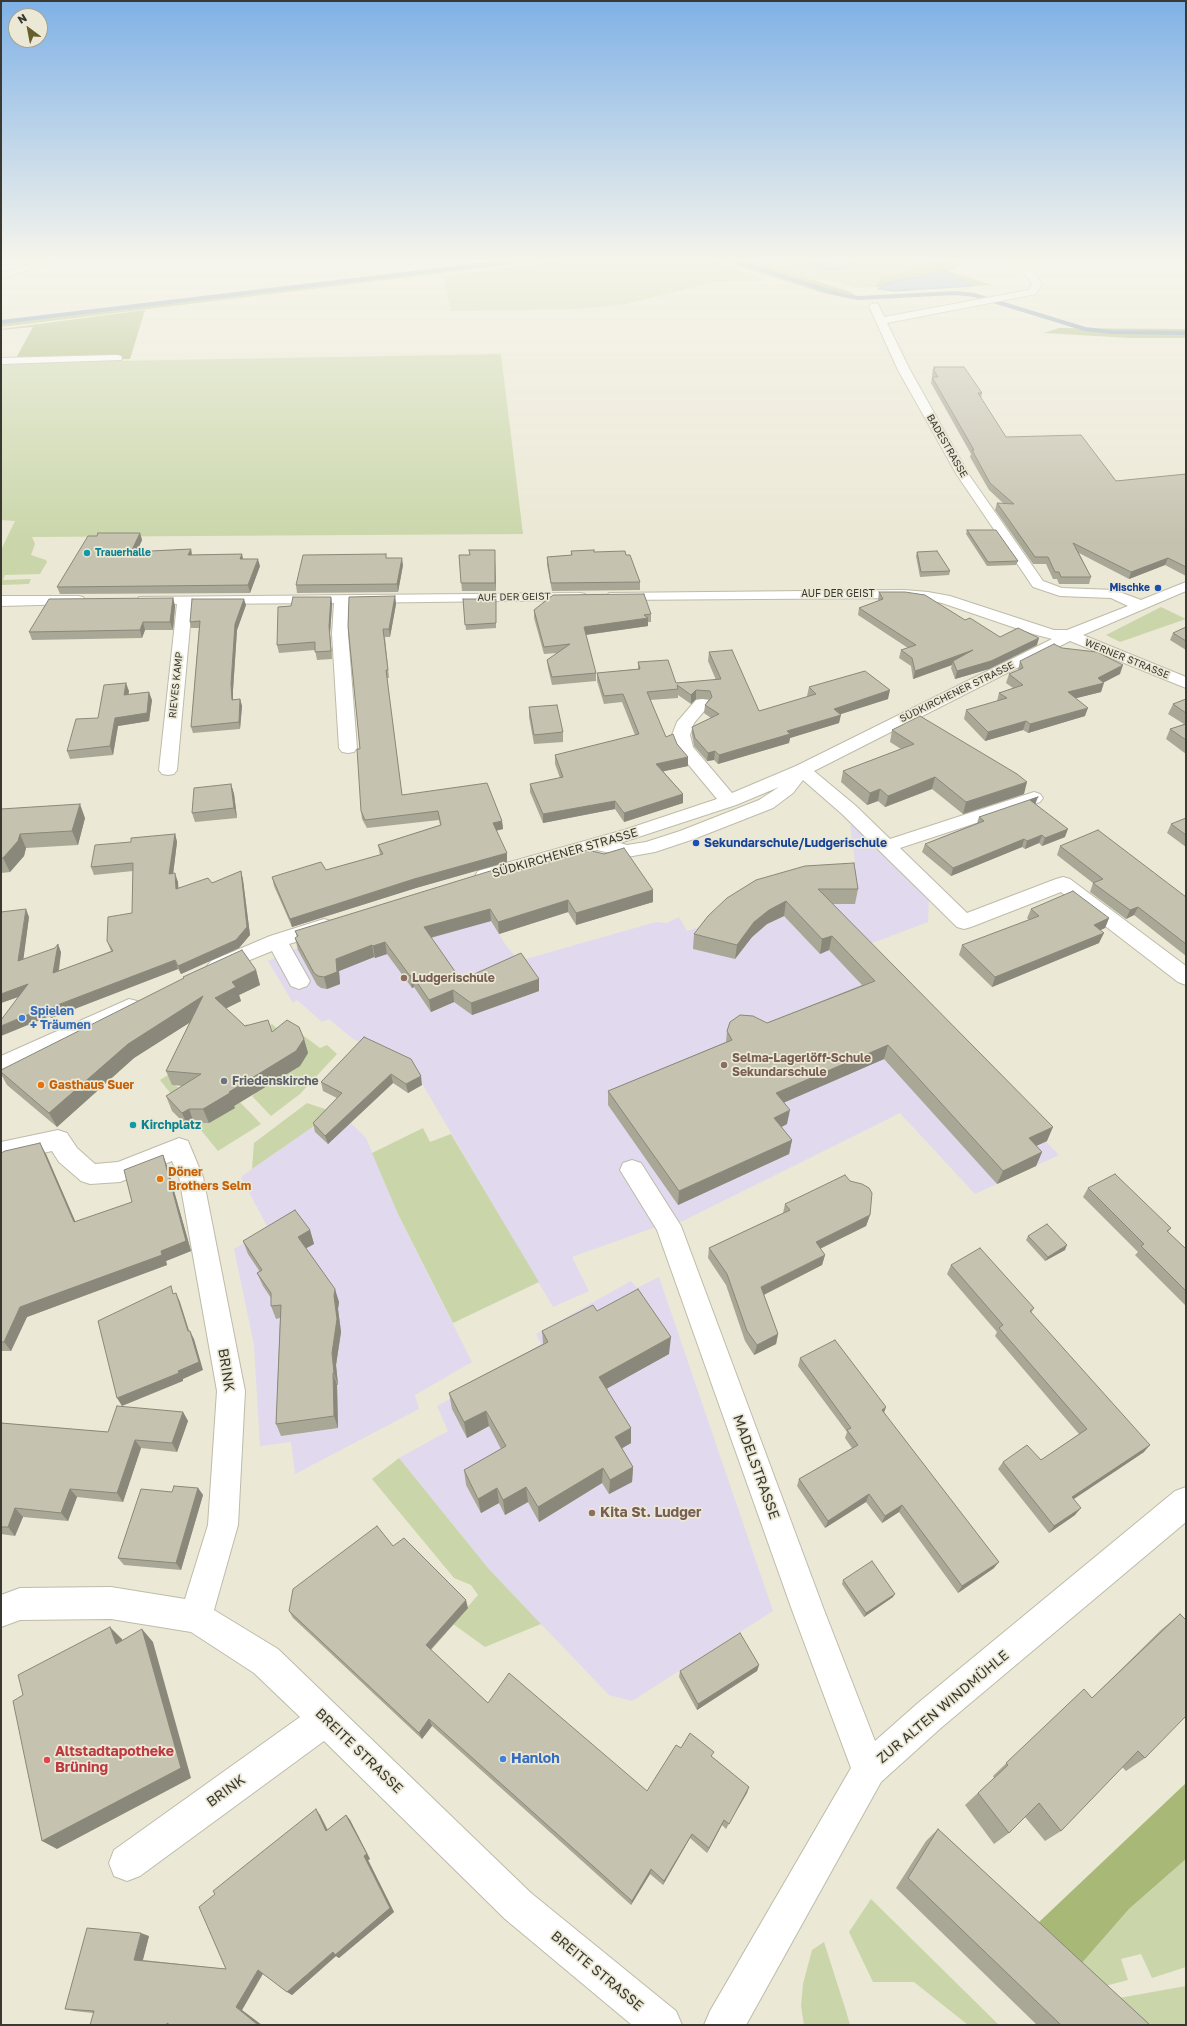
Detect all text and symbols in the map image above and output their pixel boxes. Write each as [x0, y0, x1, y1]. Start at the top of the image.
north arrow [8, 8, 48, 48]
text: N [15, 11, 29, 26]
street label: BADESTRASSE [924, 412, 970, 480]
place label: Trauerhalle [95, 547, 151, 559]
marker: Trauerhalle [82, 548, 92, 558]
place label: Mischke [1109, 582, 1150, 594]
marker: Mischke [1153, 583, 1163, 593]
street label: AUF DER GEIST [801, 588, 875, 600]
street label: AUF DER GEIST [477, 590, 551, 604]
street label: WERNER STRASSE [1083, 637, 1171, 681]
street label: RIEVES KAMP [167, 651, 185, 719]
street label: SÜDKIRCHENER STRASSE [898, 659, 1016, 725]
street label: SÜDKIRCHENER STRASSE [490, 825, 640, 881]
place label: Sekundarschule/Ludgerischule [704, 836, 887, 850]
marker: Sekundarschule/Ludgerischule [691, 838, 701, 848]
place label: Ludgerischule [412, 971, 495, 985]
marker: Ludgerischule [399, 973, 409, 983]
place label: Spielen + Träumen [30, 1004, 91, 1032]
marker: Spielen + Träumen [17, 1013, 27, 1023]
place label: Selma-Lagerlöff-Schule Sekundarschule [732, 1051, 871, 1079]
marker: Selma-Lagerlöff-Schule Sekundarschule [719, 1060, 729, 1070]
place label: Friedenskirche [232, 1074, 319, 1088]
marker: Friedenskirche [219, 1076, 229, 1086]
place label: Gasthaus Suer [49, 1078, 134, 1092]
marker: Gasthaus Suer [36, 1080, 46, 1090]
place label: Kirchplatz [141, 1118, 201, 1132]
marker: Kirchplatz [128, 1120, 138, 1130]
place label: Döner Brothers Selm [168, 1165, 251, 1193]
marker: Döner Brothers Selm [155, 1174, 165, 1184]
street label: BRINK [214, 1347, 238, 1393]
street label: MADELSTRASSE [729, 1412, 783, 1522]
place label: Kita St. Ludger [600, 1505, 702, 1521]
marker: Kita St. Ludger [587, 1508, 597, 1518]
street label: ZUR ALTEN WINDMÜHLE [874, 1647, 1012, 1767]
street label: BREITE STRASSE [312, 1705, 406, 1797]
place label: Altstadtapotheke Brüning [55, 1744, 174, 1776]
place label: Hanloh [511, 1751, 560, 1767]
marker: Hanloh [498, 1754, 508, 1764]
marker: Altstadtapotheke Brüning [42, 1755, 52, 1765]
street label: BRINK [203, 1771, 249, 1811]
street label: BREITE STRASSE [547, 1928, 647, 2014]

